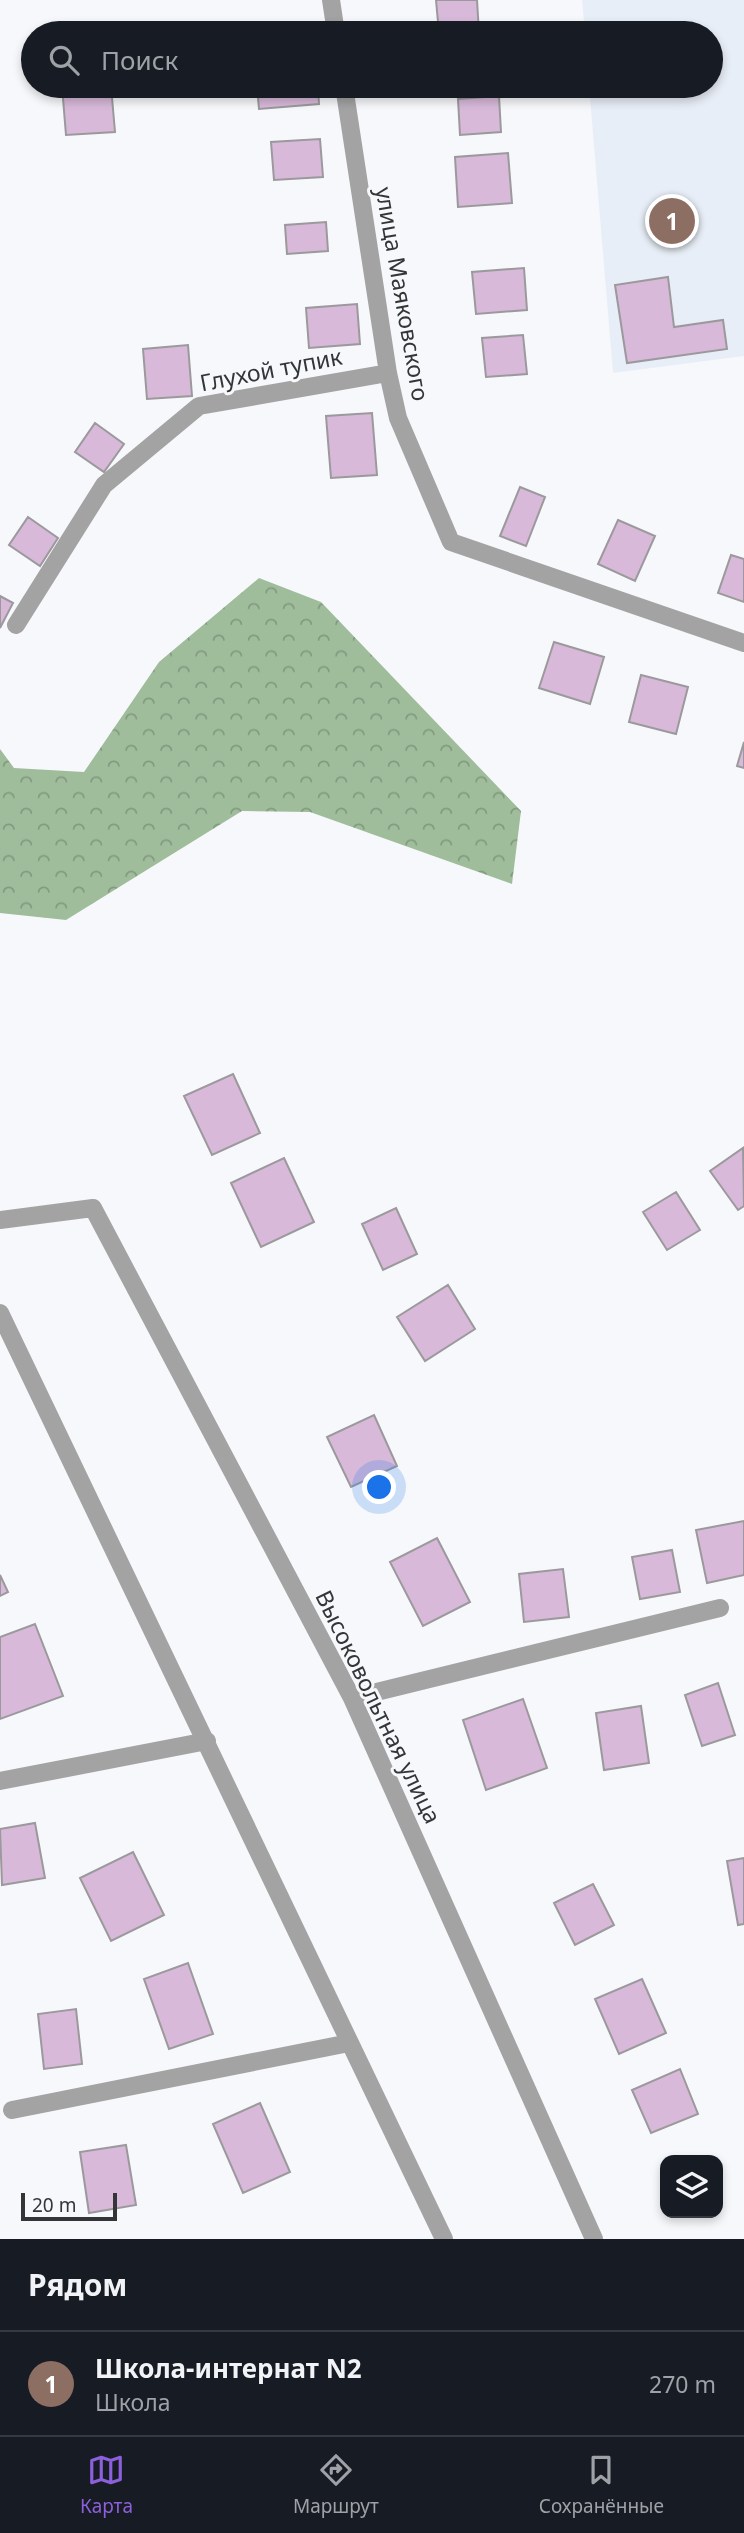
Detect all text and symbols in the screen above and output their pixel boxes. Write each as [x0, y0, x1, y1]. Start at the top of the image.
search box [21, 21, 723, 98]
icon: search [45, 41, 83, 79]
text: Поиск [101, 42, 178, 78]
street label: улица Маяковского [368, 184, 438, 403]
pin: 1 [649, 195, 695, 247]
street label: Глухой тупик [197, 339, 345, 398]
your location [362, 1470, 396, 1504]
street label: Высоковольтная улица [308, 1585, 449, 1829]
map controls [660, 2155, 723, 2218]
button: layers [660, 2155, 723, 2218]
scale bar [21, 2190, 117, 2222]
text: 20 m [32, 2192, 76, 2218]
text: Рядом [28, 2264, 127, 2305]
text: Школа-интернат N2 [95, 2350, 362, 2386]
text: 1 [44, 2368, 58, 2400]
text: 270 m [649, 2368, 716, 2400]
text: Школа [95, 2386, 171, 2418]
tab: Карта [80, 2451, 133, 2519]
tab: Маршрут [293, 2451, 379, 2519]
tab: Сохранённые [539, 2451, 664, 2519]

